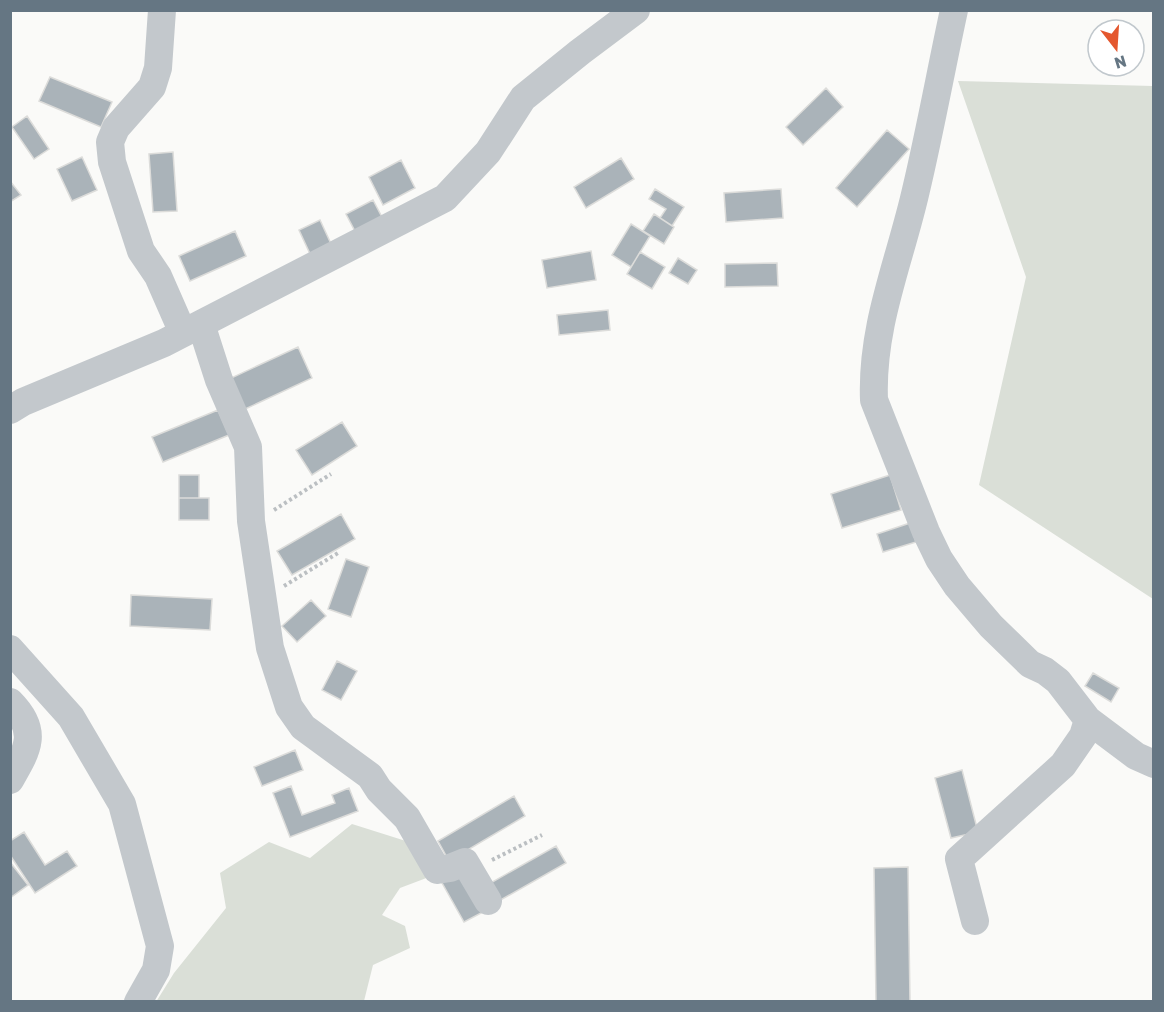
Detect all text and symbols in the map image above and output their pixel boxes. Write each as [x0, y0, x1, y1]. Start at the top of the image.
north arrow [1086, 18, 1146, 78]
text: N [1112, 51, 1129, 73]

